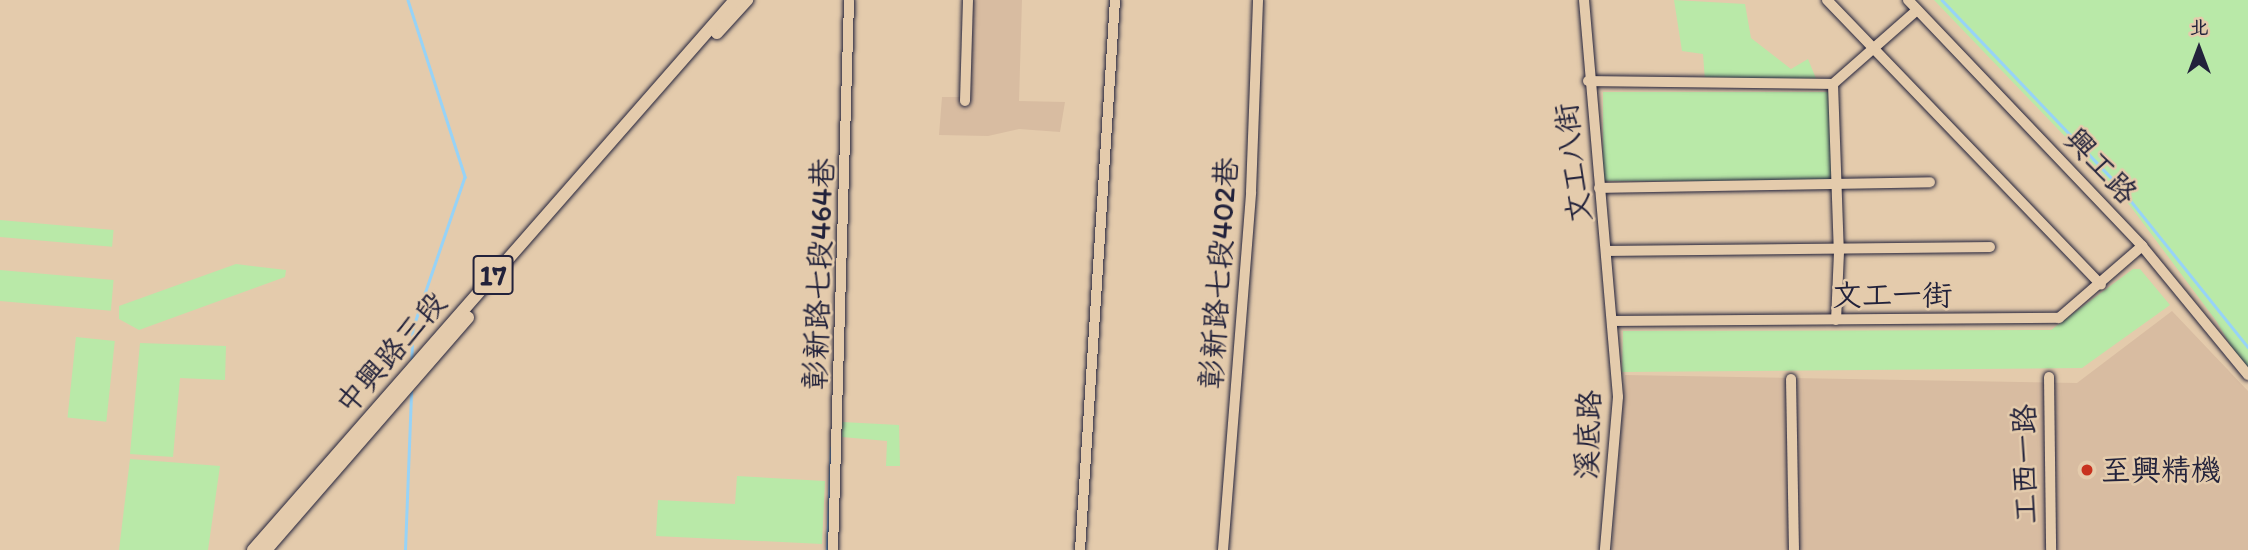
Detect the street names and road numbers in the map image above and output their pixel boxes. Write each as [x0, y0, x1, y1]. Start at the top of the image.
street label: 文工八街 [1548, 101, 1598, 225]
street label: 興工路 [2057, 121, 2145, 211]
street label: 彰新路七段402巷 [1193, 156, 1245, 390]
street label: 彰新路七段464巷 [797, 157, 841, 391]
road number: 17 [472, 250, 514, 300]
street label: 文工一街 [1832, 277, 1952, 313]
street label: 中興路三段 [328, 285, 454, 421]
street label: 溪底路 [1568, 389, 1608, 481]
street label: 工西一路 [2006, 404, 2044, 524]

